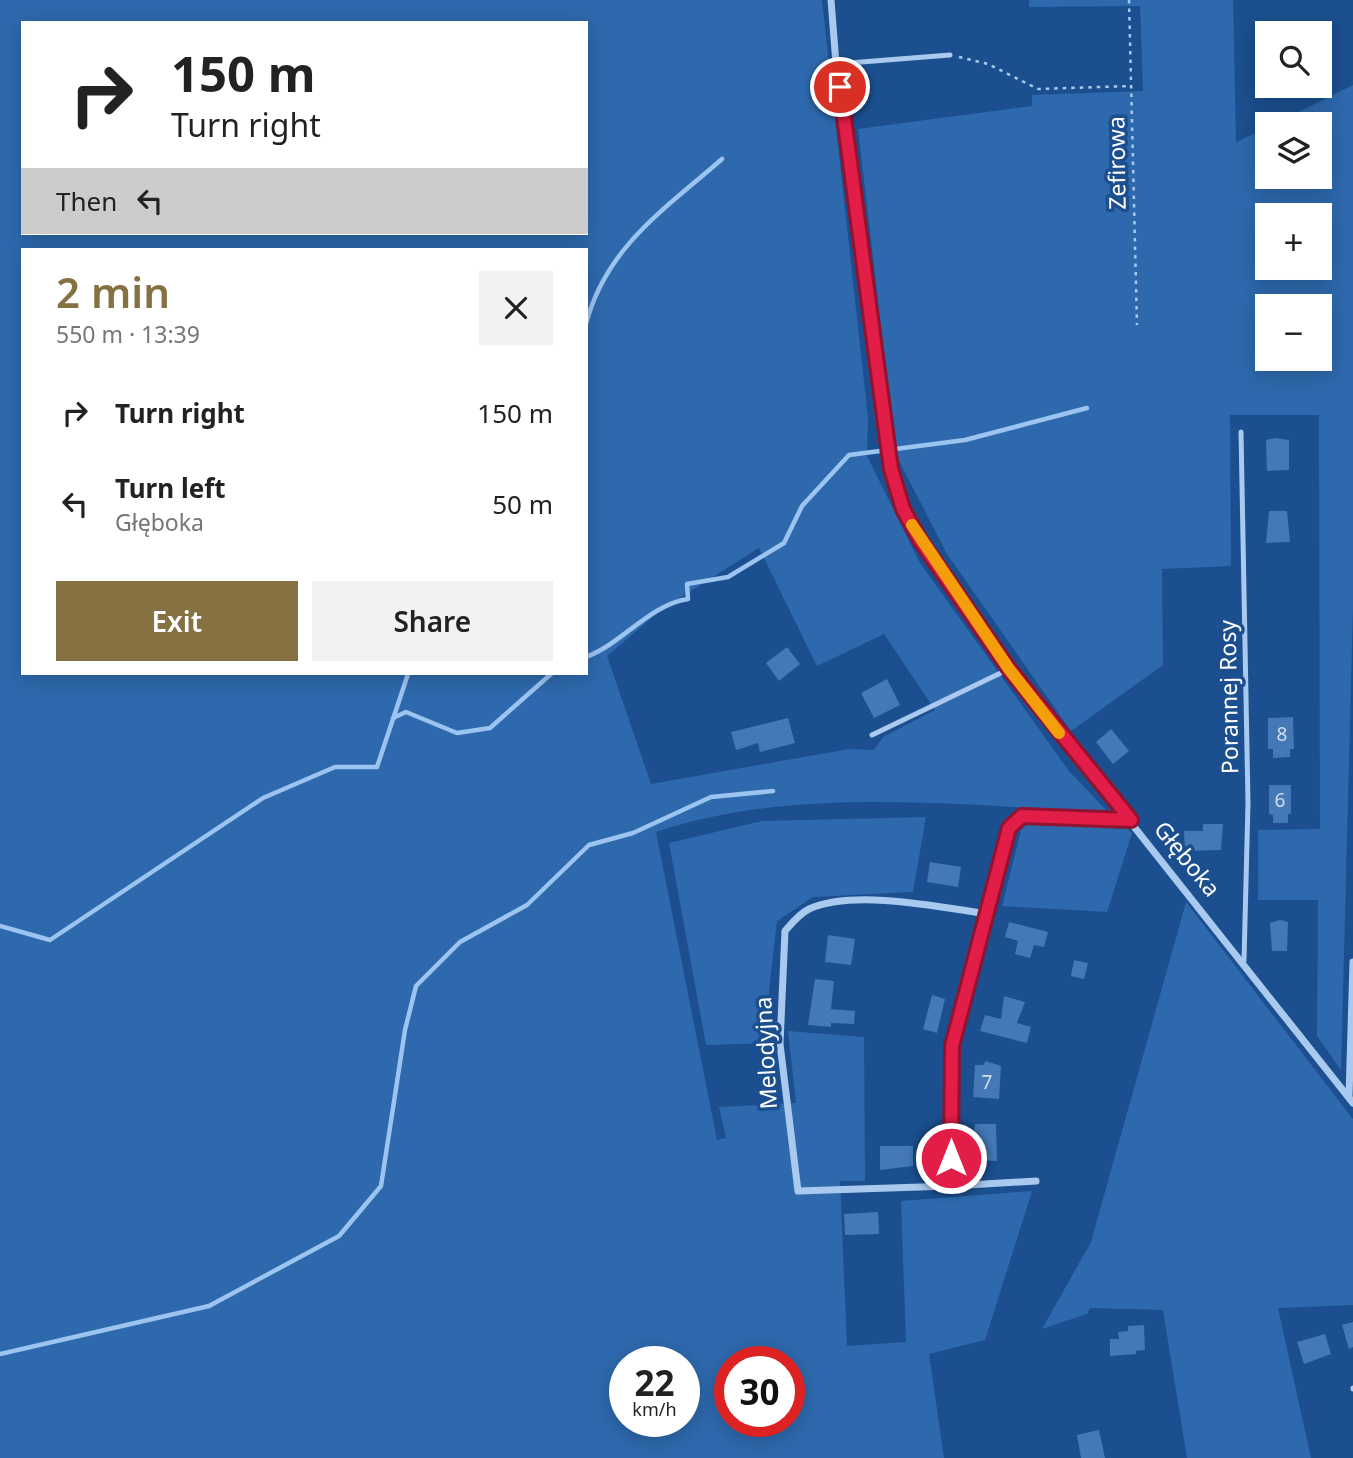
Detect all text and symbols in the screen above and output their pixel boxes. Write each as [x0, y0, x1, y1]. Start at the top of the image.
map controls [1255, 21, 1332, 371]
button: search [1255, 21, 1332, 98]
text: 150 m [171, 40, 316, 106]
icon: right [56, 49, 147, 140]
pin [810, 57, 870, 117]
icon: arrive [821, 68, 859, 106]
text: Turn right [171, 103, 321, 146]
button: layers [1255, 112, 1332, 189]
street label: Zefirowa [1099, 116, 1133, 210]
icon: left [131, 182, 169, 220]
text: Then [56, 183, 117, 219]
button: + [1255, 203, 1332, 280]
text: 2 min [56, 263, 170, 320]
button: close [479, 271, 553, 345]
button: − [1255, 294, 1332, 371]
text: 550 m · 13:39 [56, 318, 200, 350]
icon: right [56, 394, 94, 432]
text: Turn right [115, 395, 245, 431]
text: 150 m [477, 395, 553, 431]
text: Turn left [115, 470, 226, 506]
icon: left [56, 485, 94, 523]
text: 50 m [492, 486, 553, 522]
text: Głęboka [115, 506, 204, 538]
button: Exit [56, 581, 298, 661]
button: Share [312, 581, 553, 661]
street label: Porannej Rosy [1211, 619, 1245, 774]
house number: 8 [1277, 721, 1287, 747]
house number: 6 [1275, 787, 1285, 813]
street label: Głęboka [1147, 814, 1228, 903]
street label: Melodyjna [746, 996, 784, 1110]
house number: 7 [982, 1069, 992, 1095]
position arrow [914, 1121, 988, 1195]
speed limit sign: 30 [714, 1346, 805, 1437]
text: 22 [634, 1359, 675, 1406]
text: km/h [632, 1397, 677, 1421]

